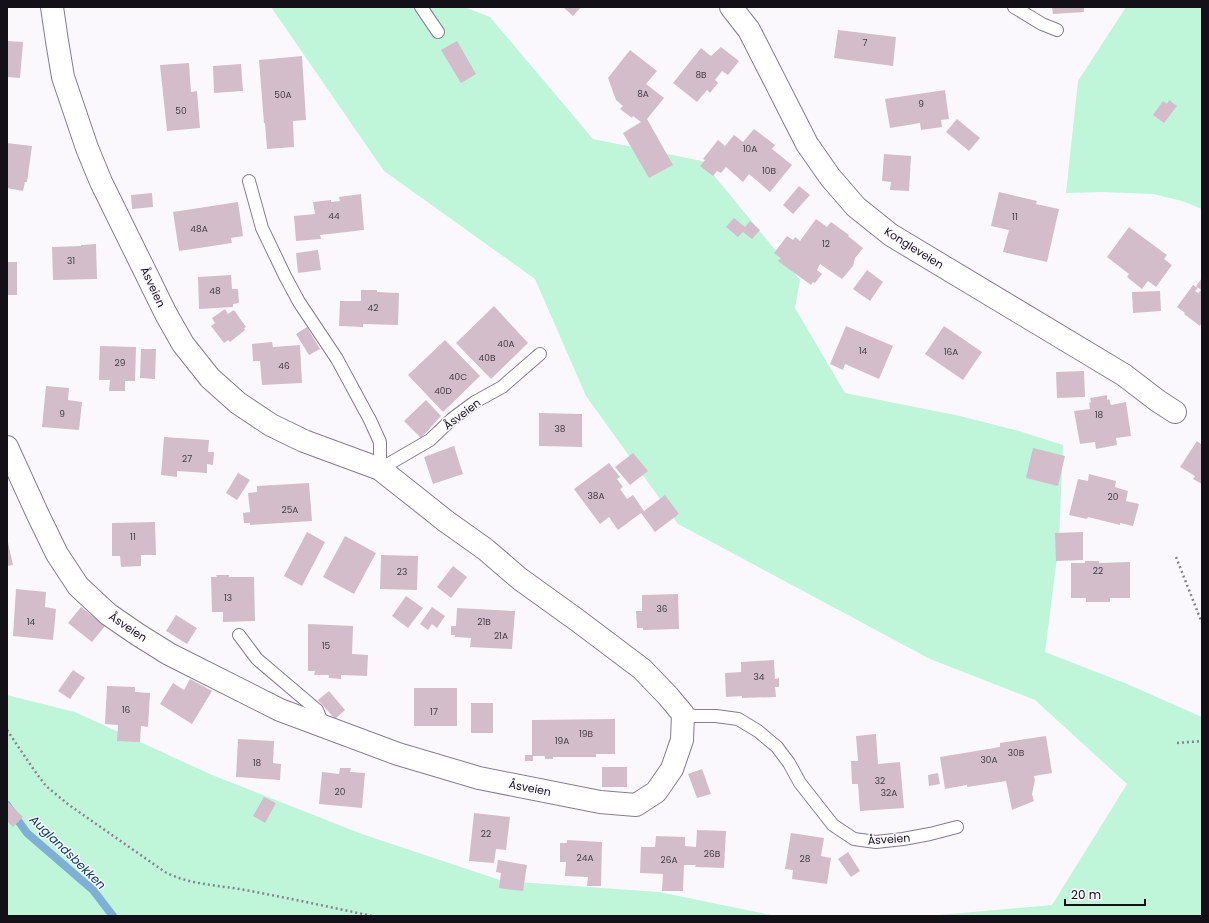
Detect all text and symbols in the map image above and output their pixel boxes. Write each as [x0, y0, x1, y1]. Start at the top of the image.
house number: 7 [863, 37, 868, 49]
house number: 8B [695, 69, 707, 81]
house number: 8A [637, 88, 649, 100]
house number: 50A [274, 89, 292, 101]
house number: 9 [918, 98, 924, 110]
house number: 50 [175, 105, 187, 117]
house number: 10A [743, 143, 757, 155]
house number: 10B [762, 165, 777, 177]
house number: 44 [328, 210, 340, 222]
house number: 11 [1012, 211, 1018, 223]
house number: 48A [190, 223, 208, 235]
street label: Kongleveien [881, 223, 947, 273]
house number: 12 [822, 238, 830, 250]
house number: 31 [67, 255, 75, 267]
street label: Åsveien [137, 264, 169, 310]
house number: 48 [209, 285, 221, 297]
house number: 42 [368, 302, 378, 314]
house number: 40A [497, 338, 515, 350]
house number: 14 [859, 345, 868, 357]
house number: 16A [944, 346, 958, 358]
house number: 40B [479, 352, 496, 364]
house number: 29 [115, 357, 126, 369]
house number: 46 [278, 360, 290, 372]
house number: 40C [449, 371, 467, 383]
house number: 40D [434, 385, 452, 397]
street label: Åsveien [440, 395, 484, 433]
house number: 9 [59, 408, 65, 420]
house number: 18 [1095, 409, 1104, 421]
house number: 38 [555, 423, 566, 435]
house number: 27 [182, 453, 192, 465]
house number: 38A [587, 490, 605, 502]
house number: 20 [1108, 491, 1119, 503]
house number: 25A [282, 504, 298, 516]
house number: 11 [130, 531, 136, 543]
house number: 22 [1093, 565, 1103, 577]
house number: 23 [397, 566, 407, 578]
house number: 13 [224, 592, 232, 604]
house number: 36 [656, 603, 668, 615]
street label: Åsveien [106, 608, 150, 646]
house number: 14 [27, 616, 36, 628]
house number: 21B [477, 616, 491, 628]
house number: 21A [494, 630, 508, 642]
house number: 15 [322, 640, 331, 652]
house number: 34 [754, 671, 765, 683]
house number: 16 [122, 704, 131, 716]
house number: 17 [430, 706, 438, 718]
house number: 19B [579, 728, 594, 740]
house number: 19A [555, 735, 569, 747]
house number: 30B [1008, 747, 1025, 759]
house number: 30A [980, 754, 998, 766]
house number: 18 [253, 757, 262, 769]
house number: 32 [875, 775, 885, 787]
street label: Åsveien [508, 776, 552, 800]
house number: 20 [335, 786, 346, 798]
house number: 32A [881, 787, 897, 799]
water label: Auglandsbekken [25, 810, 110, 893]
house number: 22 [481, 828, 491, 840]
street label: Åsveien [867, 830, 911, 848]
house number: 26B [704, 848, 721, 860]
house number: 24A [577, 852, 593, 864]
house number: 28 [800, 853, 811, 865]
house number: 26A [661, 854, 677, 866]
scale bar [1065, 881, 1145, 907]
text: 20 m [1071, 886, 1101, 903]

